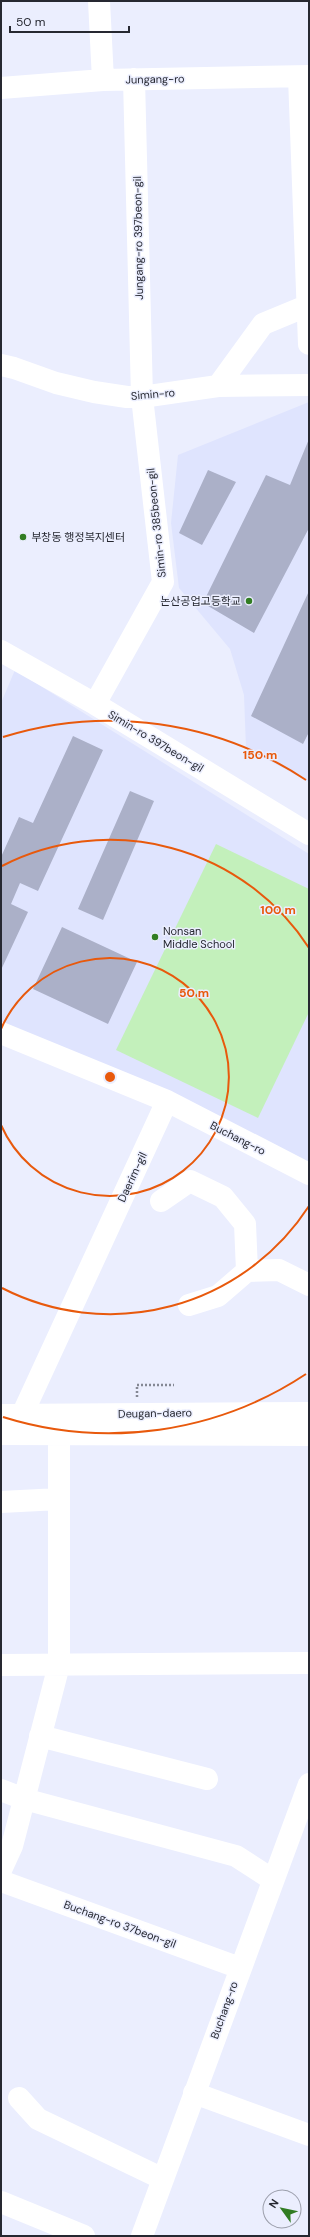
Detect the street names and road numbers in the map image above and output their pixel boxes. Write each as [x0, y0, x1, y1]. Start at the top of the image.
street label: Jungang-ro [125, 71, 185, 87]
street label: Jungang-ro 397beon-gil [130, 176, 146, 300]
street label: Simin-ro [130, 385, 176, 403]
street label: Simin-ro 385beon-gil [143, 468, 169, 578]
street label: Simin-ro 397beon-gil [106, 707, 206, 775]
street label: Buchang-ro [208, 1118, 268, 1158]
street label: Daerim-gil [114, 1150, 150, 1204]
street label: Deugan-daero [118, 1405, 192, 1421]
street label: Buchang-ro 37beon-gil [62, 1897, 178, 1951]
street label: Buchang-ro [207, 1979, 241, 2041]

